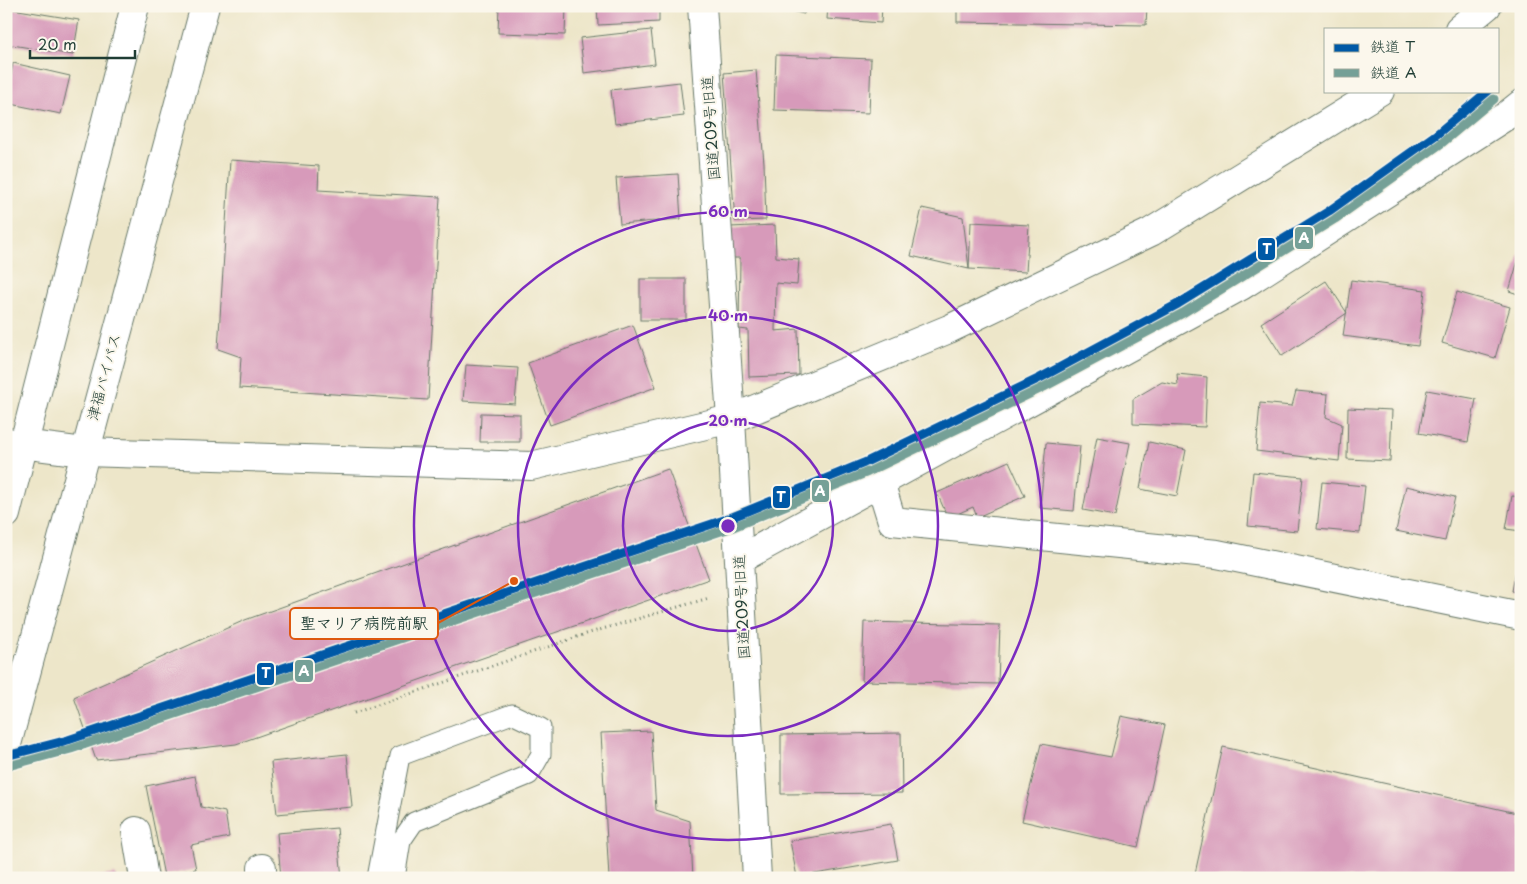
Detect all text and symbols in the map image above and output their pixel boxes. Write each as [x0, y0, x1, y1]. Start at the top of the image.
scale bar [30, 28, 135, 60]
legend [1324, 28, 1500, 92]
text: 20 m [38, 32, 77, 55]
text: 鉄道 T [1370, 34, 1416, 57]
text: 鉄道 A [1370, 60, 1416, 83]
street label: 国道209号旧道 [694, 75, 725, 181]
text: 60 m [708, 199, 748, 222]
line badge: A [1294, 226, 1314, 250]
text: A [1298, 227, 1310, 248]
line badge: T [1257, 237, 1276, 261]
text: T [1262, 238, 1272, 259]
text: 40 m [708, 303, 748, 326]
street label: 津福バイパス [80, 330, 125, 423]
text: 20 m [709, 408, 747, 431]
line badge: A [811, 479, 830, 503]
text: A [814, 480, 826, 501]
line badge: T [772, 485, 791, 509]
text: T [776, 486, 786, 507]
centre of rings [719, 517, 737, 535]
street label: 国道209号旧道 [726, 554, 755, 660]
callout: 聖マリア病院前駅 [290, 608, 438, 639]
text: 聖マリア病院前駅 [300, 610, 428, 634]
line badge: A [294, 659, 314, 683]
text: A [298, 660, 310, 681]
line badge: T [256, 662, 275, 686]
text: T [261, 662, 271, 683]

